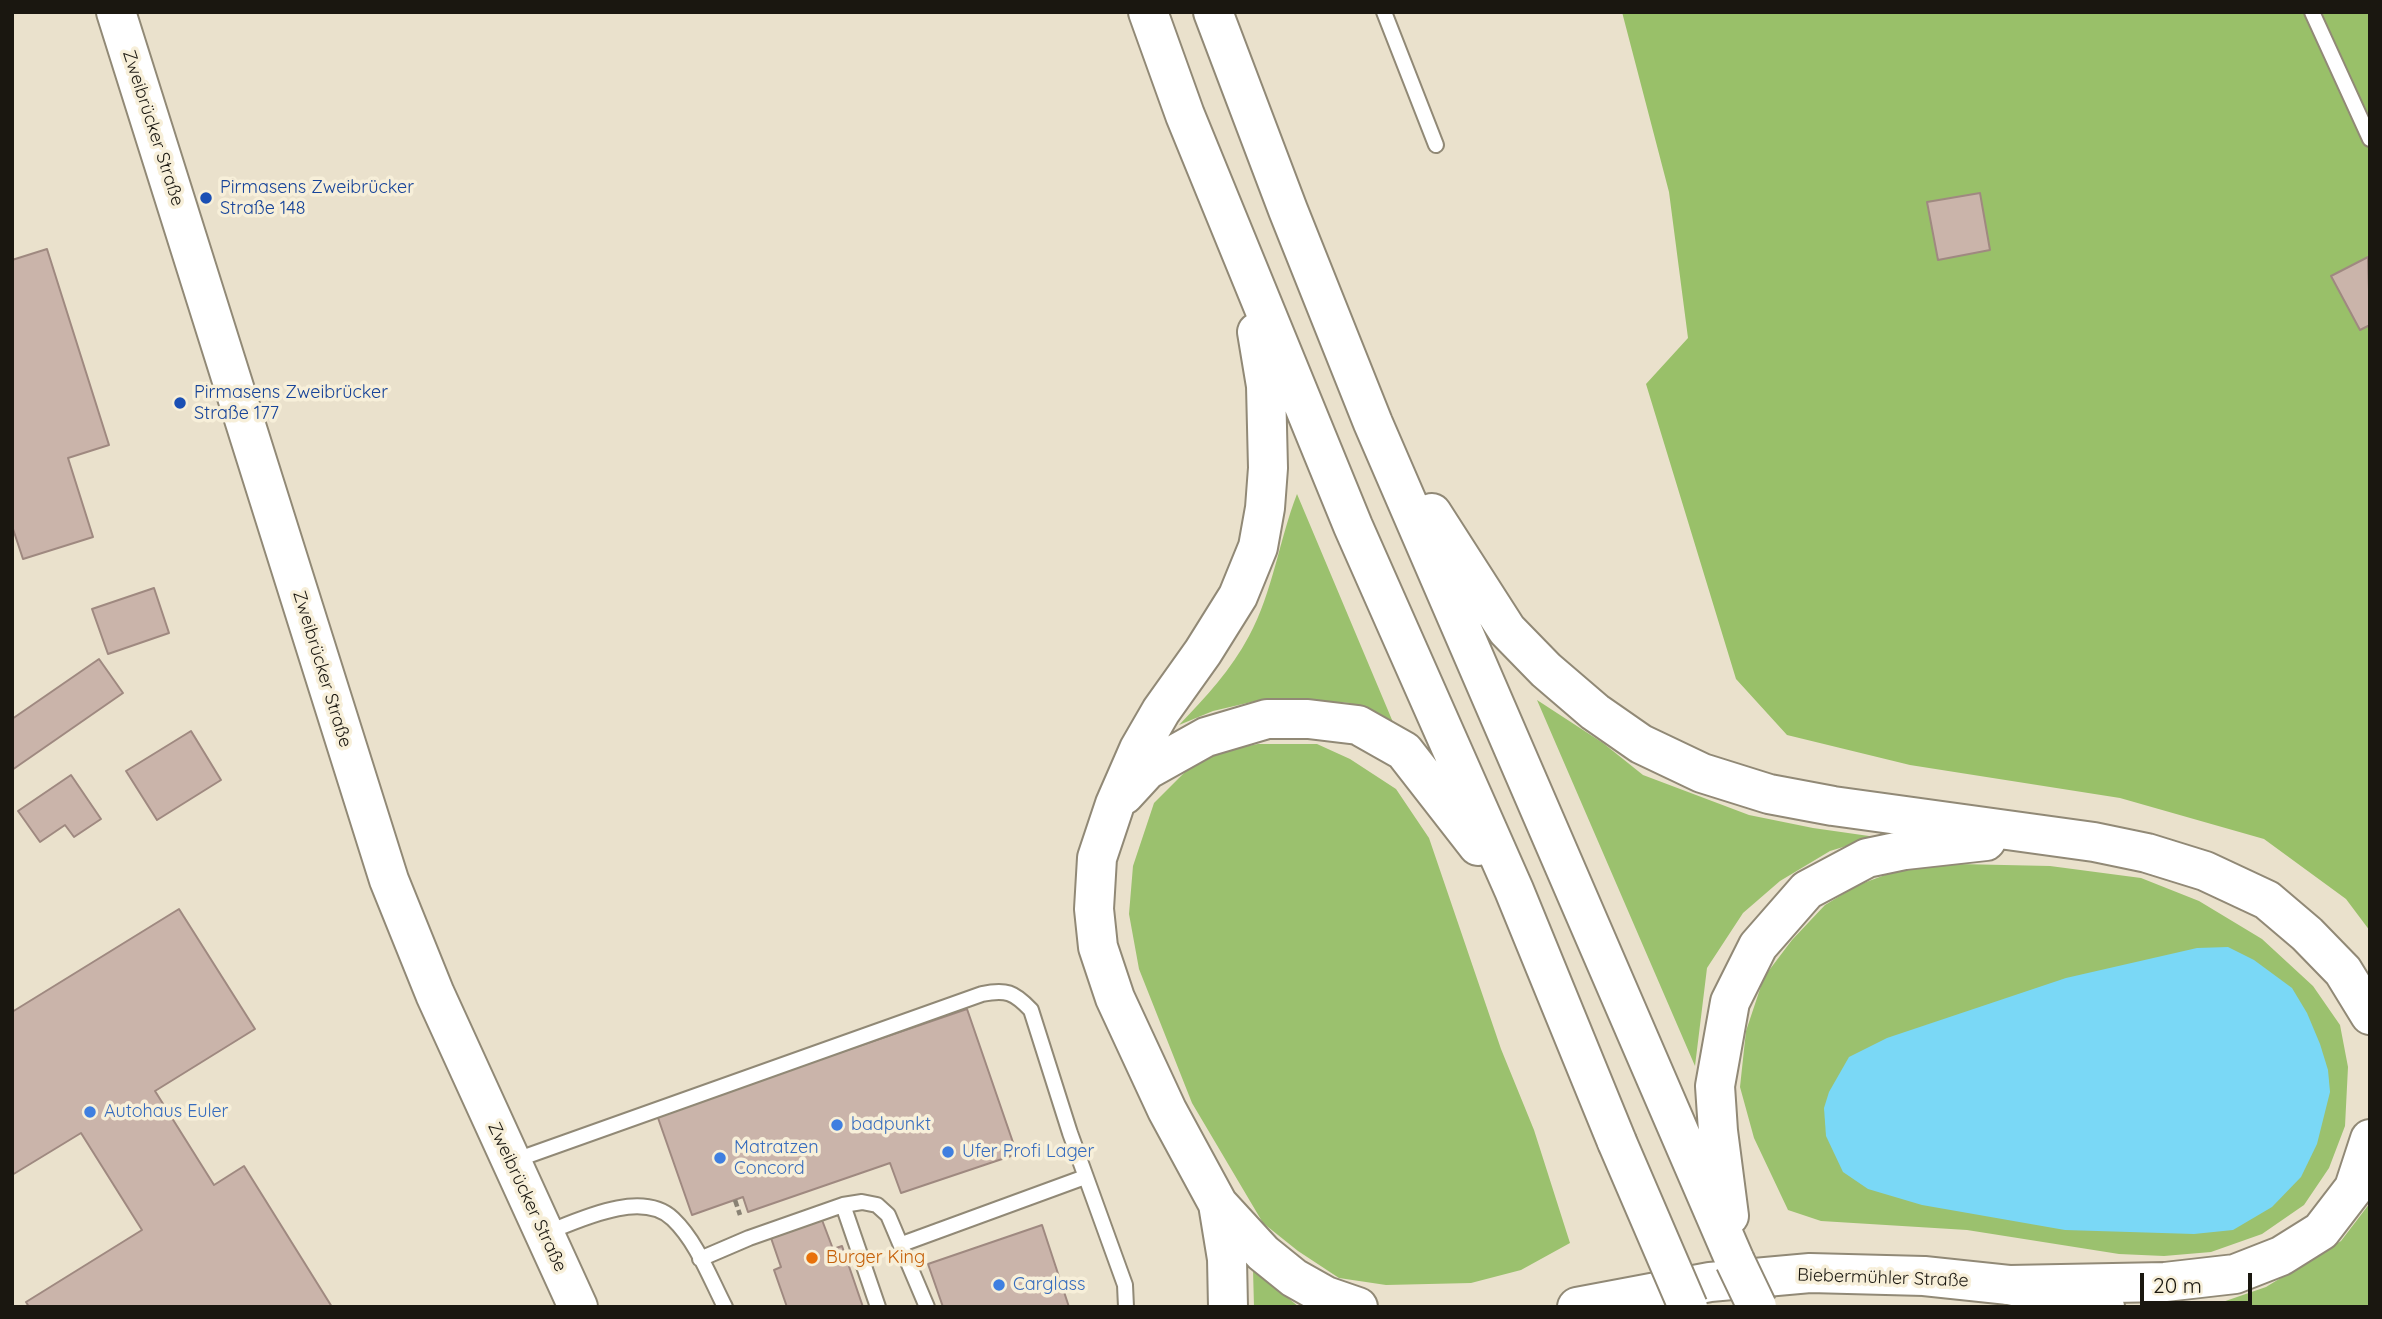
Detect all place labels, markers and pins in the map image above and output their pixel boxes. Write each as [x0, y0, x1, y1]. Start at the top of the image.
place label: Pirmasens Zweibrücker Straße 148 [220, 177, 414, 220]
marker: Pirmasens Zweibrücker Straße 148 [198, 190, 214, 206]
place label: Pirmasens Zweibrücker Straße 177 [194, 382, 388, 424]
marker: Pirmasens Zweibrücker Straße 177 [172, 395, 188, 411]
place label: Autohaus Euler [104, 1101, 228, 1123]
marker: Autohaus Euler [82, 1104, 98, 1120]
place label: badpunkt [851, 1114, 931, 1136]
marker: badpunkt [829, 1117, 845, 1133]
place label: Matratzen Concord [734, 1137, 819, 1180]
place label: Ufer Profi Lager [962, 1141, 1094, 1163]
marker: Ufer Profi Lager [940, 1144, 956, 1160]
marker: Matratzen Concord [712, 1150, 728, 1166]
place label: Burger King [826, 1247, 925, 1269]
marker: Burger King [804, 1250, 820, 1266]
place label: Carglass [1013, 1274, 1085, 1296]
marker: Carglass [991, 1277, 1007, 1293]

